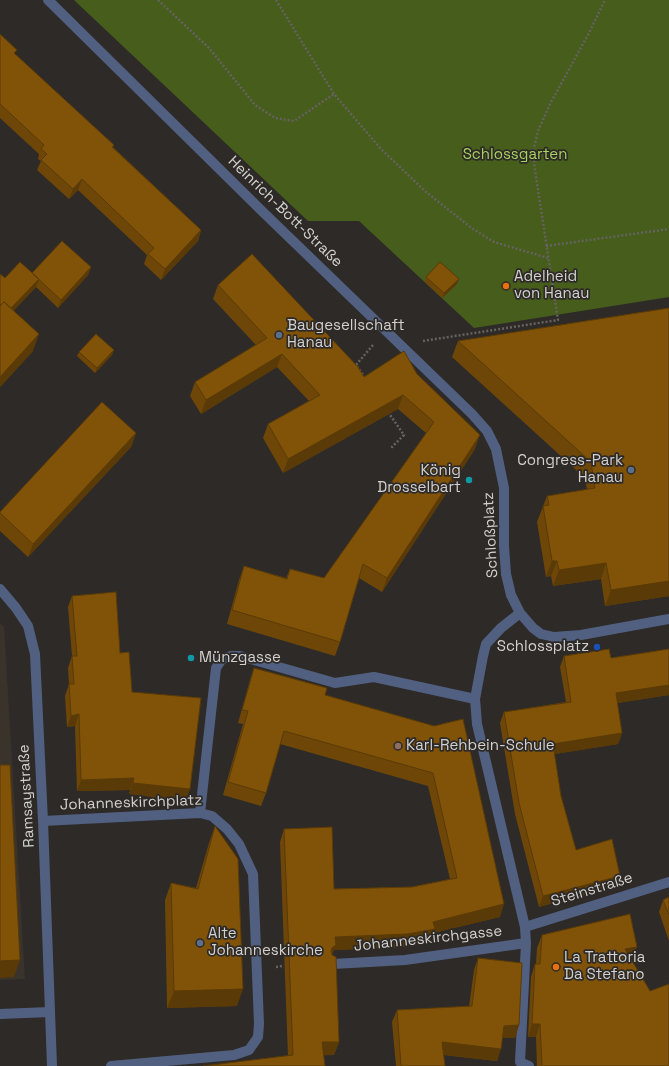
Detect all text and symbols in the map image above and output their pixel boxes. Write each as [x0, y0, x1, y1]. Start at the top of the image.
park label: Schlossgarten [463, 146, 567, 164]
street label: Heinrich-Bott-Straße [224, 153, 346, 271]
place label: Adelheid von Hanau [514, 268, 589, 303]
marker: Adelheid von Hanau [501, 281, 511, 291]
place label: Baugesellschaft Hanau [287, 317, 405, 352]
marker: Baugesellschaft Hanau [274, 330, 284, 340]
place label: Congress-Park Hanau [517, 452, 623, 487]
place label: König Drosselbart [377, 462, 461, 497]
marker: Congress-Park Hanau [626, 465, 636, 475]
marker: König Drosselbart [464, 475, 474, 485]
street label: Schloßplatz [480, 492, 502, 578]
place label: Schlossplatz [497, 638, 589, 656]
marker: Schlossplatz [592, 642, 602, 652]
place label: Münzgasse [199, 649, 281, 667]
marker: Münzgasse [186, 653, 196, 663]
place label: Karl-Rehbein-Schule [406, 737, 555, 755]
marker: Karl-Rehbein-Schule [393, 741, 403, 751]
street label: Ramsaystraße [15, 744, 39, 848]
street label: Johanneskirchplatz [60, 792, 202, 814]
street label: Steinstraße [549, 869, 635, 911]
street label: Johanneskirchgasse [353, 922, 503, 956]
place label: Alte Johanneskirche [208, 925, 323, 960]
marker: Alte Johanneskirche [195, 938, 205, 948]
place label: La Trattoria Da Stefano [564, 949, 645, 984]
marker: La Trattoria Da Stefano [551, 962, 561, 972]

